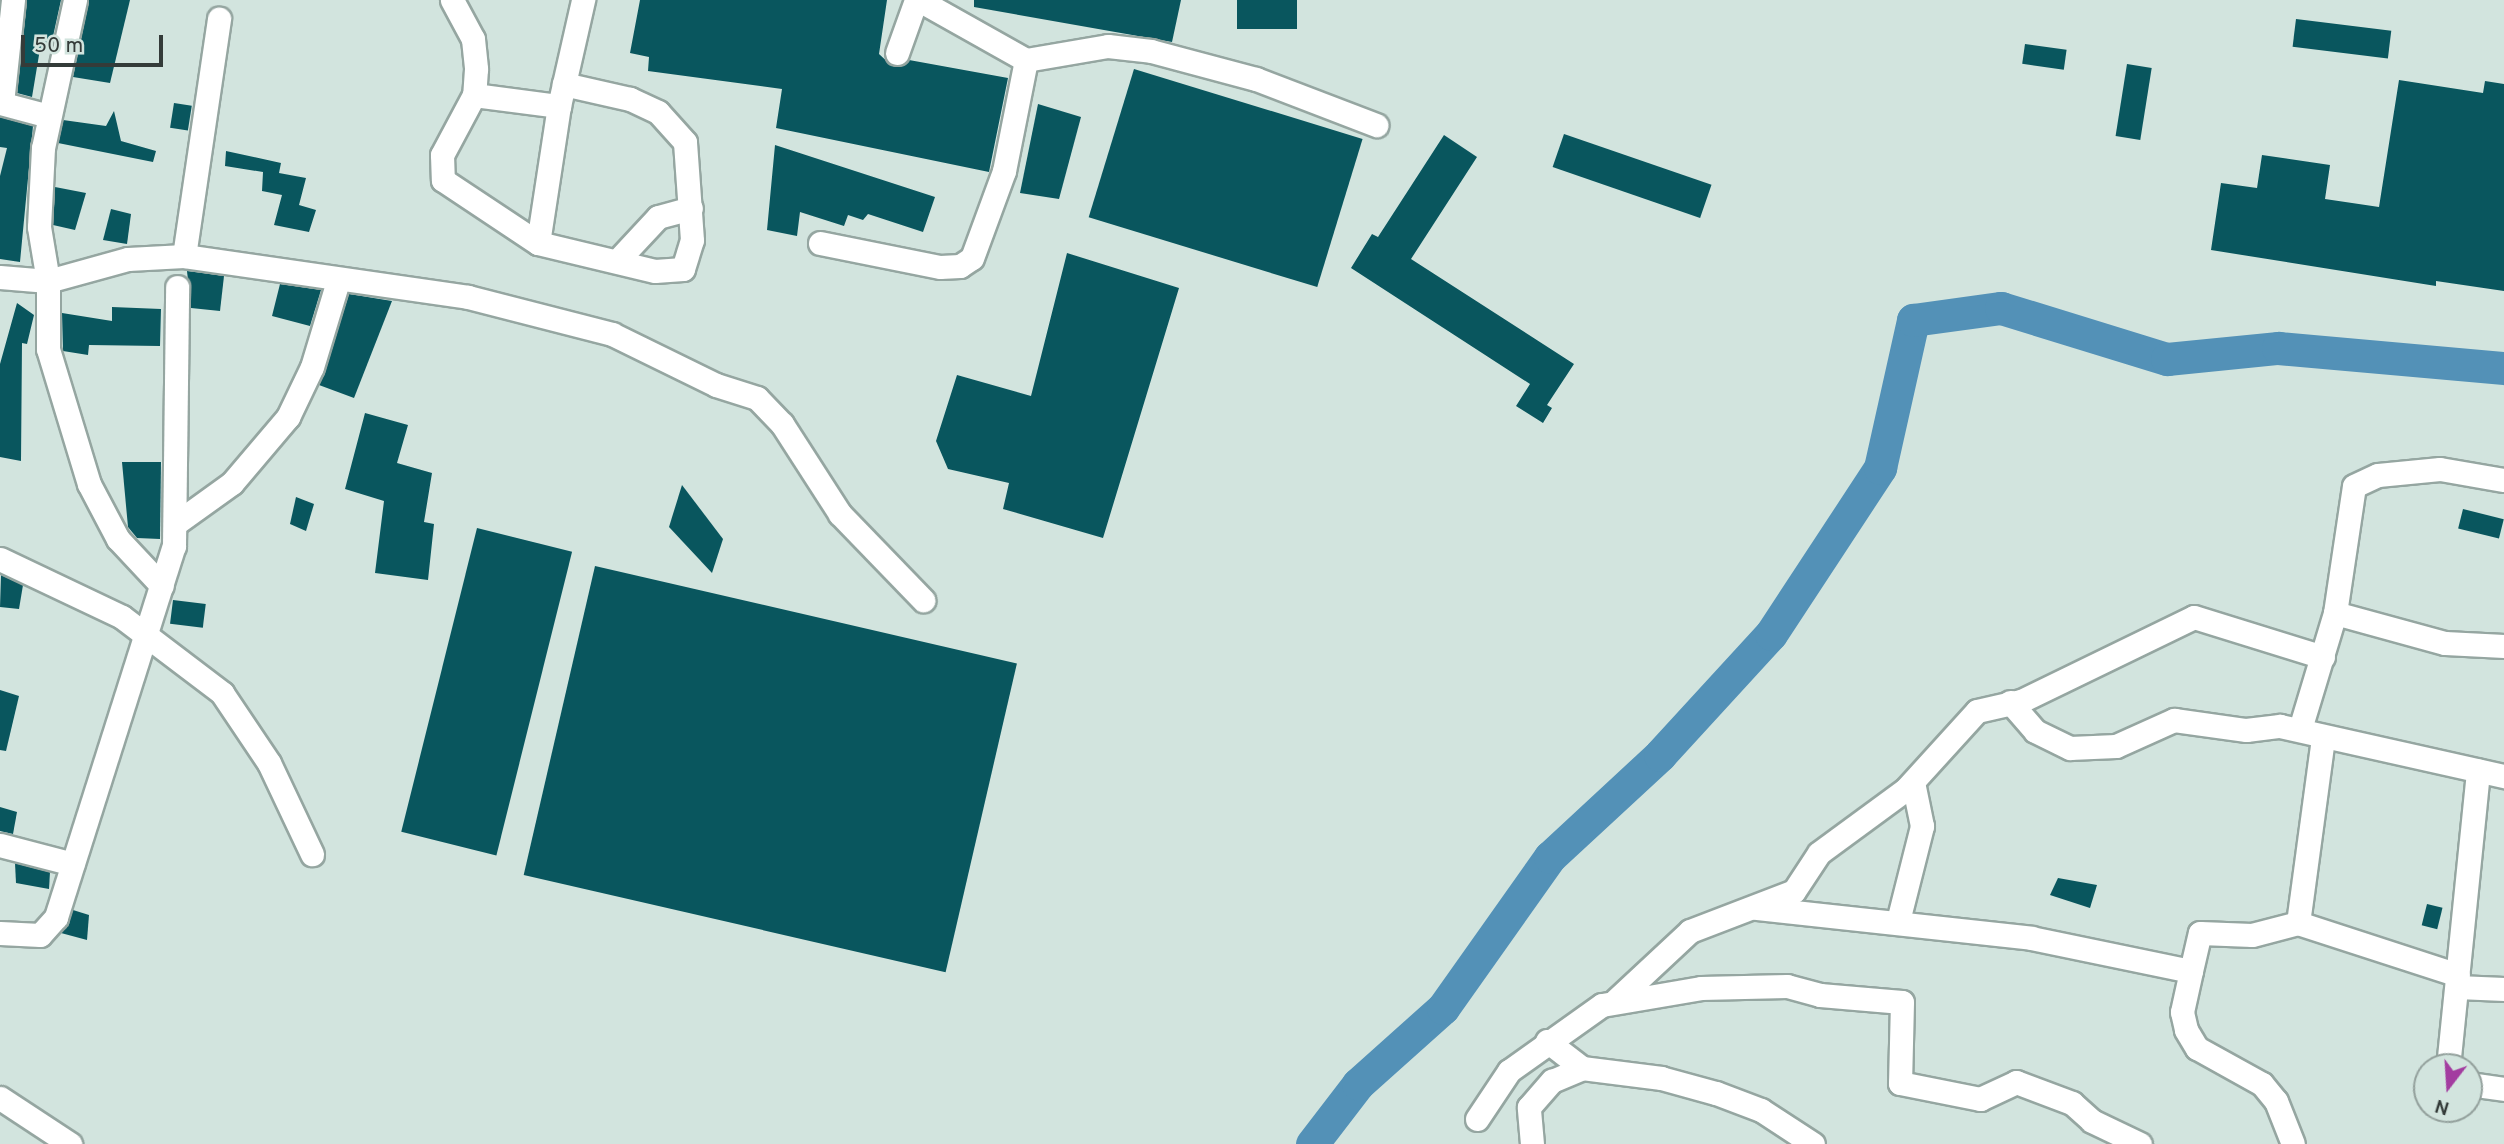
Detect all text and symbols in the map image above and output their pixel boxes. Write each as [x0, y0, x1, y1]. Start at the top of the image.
scale bar [24, 21, 166, 65]
text: 50 m [34, 33, 83, 60]
north arrow [2413, 1053, 2483, 1123]
text: N [2432, 1093, 2452, 1120]

